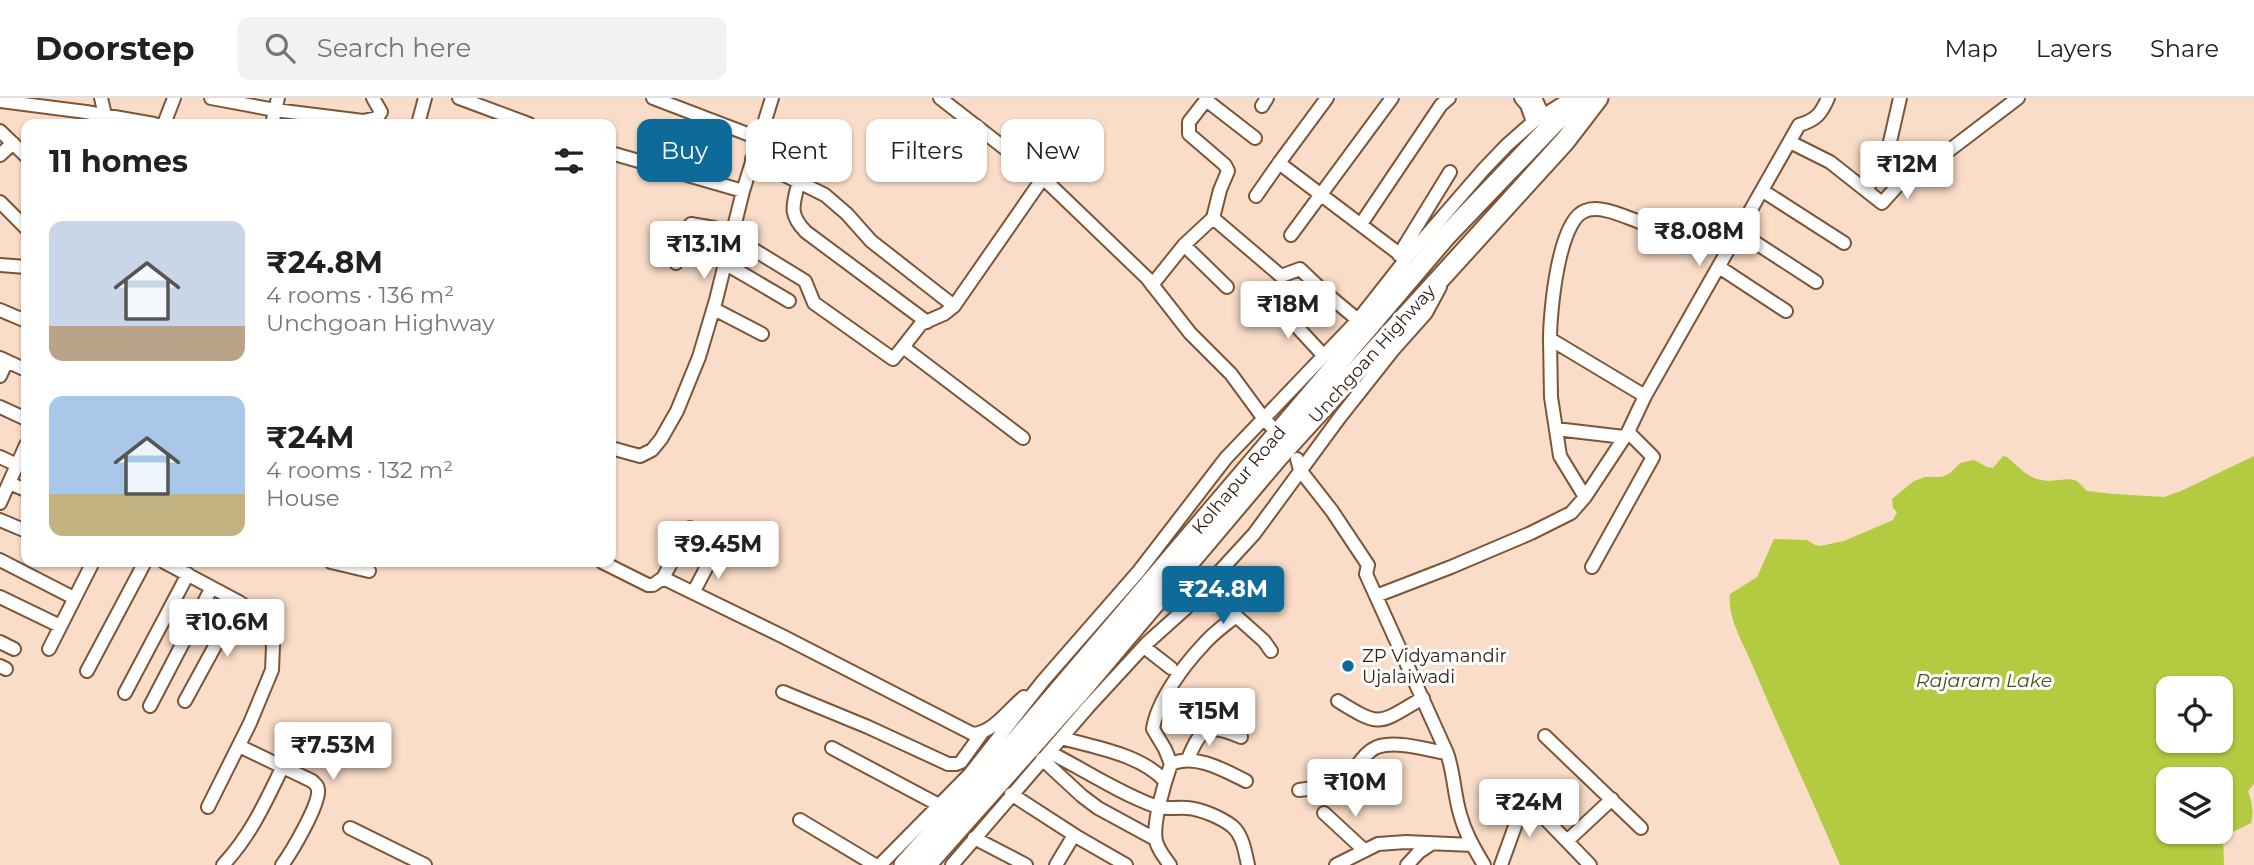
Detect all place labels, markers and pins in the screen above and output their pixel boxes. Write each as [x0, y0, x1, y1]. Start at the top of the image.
pin: ₹12M [1866, 141, 1948, 201]
pin: ₹8.08M [1642, 208, 1756, 268]
pin: ₹13.1M [647, 222, 761, 281]
pin: ₹18M [1247, 282, 1329, 341]
pin: ₹9.45M [661, 522, 775, 581]
pin: ₹24.8M [1166, 566, 1280, 626]
pin: ₹10.6M [170, 600, 284, 659]
place label: ZP Vidyamandir Ujalaiwadi [1362, 645, 1507, 688]
marker: ZP Vidyamandir Ujalaiwadi [1340, 658, 1356, 674]
pin: ₹15M [1168, 688, 1250, 748]
pin: ₹7.53M [276, 722, 390, 782]
pin: ₹10M [1314, 760, 1396, 819]
pin: ₹24M [1488, 780, 1570, 839]

